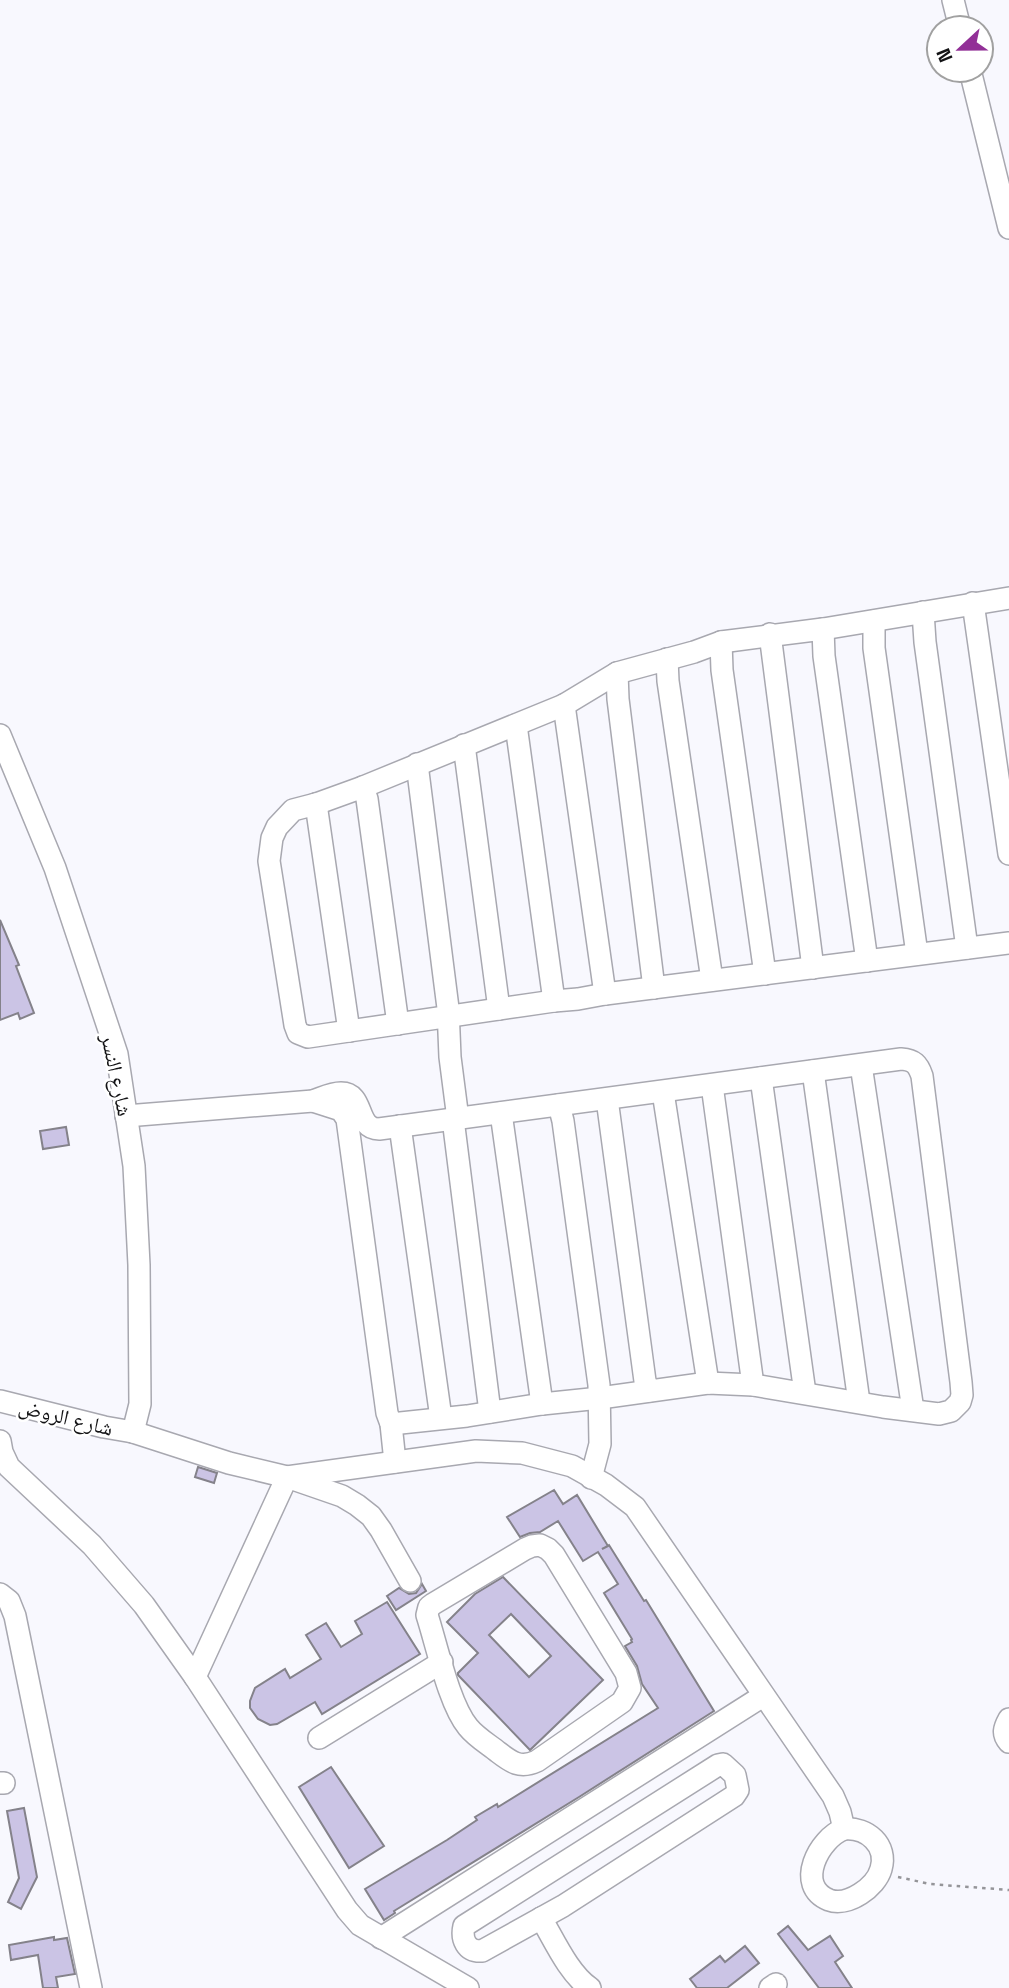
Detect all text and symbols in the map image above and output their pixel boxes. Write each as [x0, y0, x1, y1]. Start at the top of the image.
north arrow [925, 14, 995, 84]
text: N [931, 45, 959, 66]
street label: شارع النسر [95, 1030, 139, 1119]
street label: شارع الروض [16, 1392, 116, 1442]

